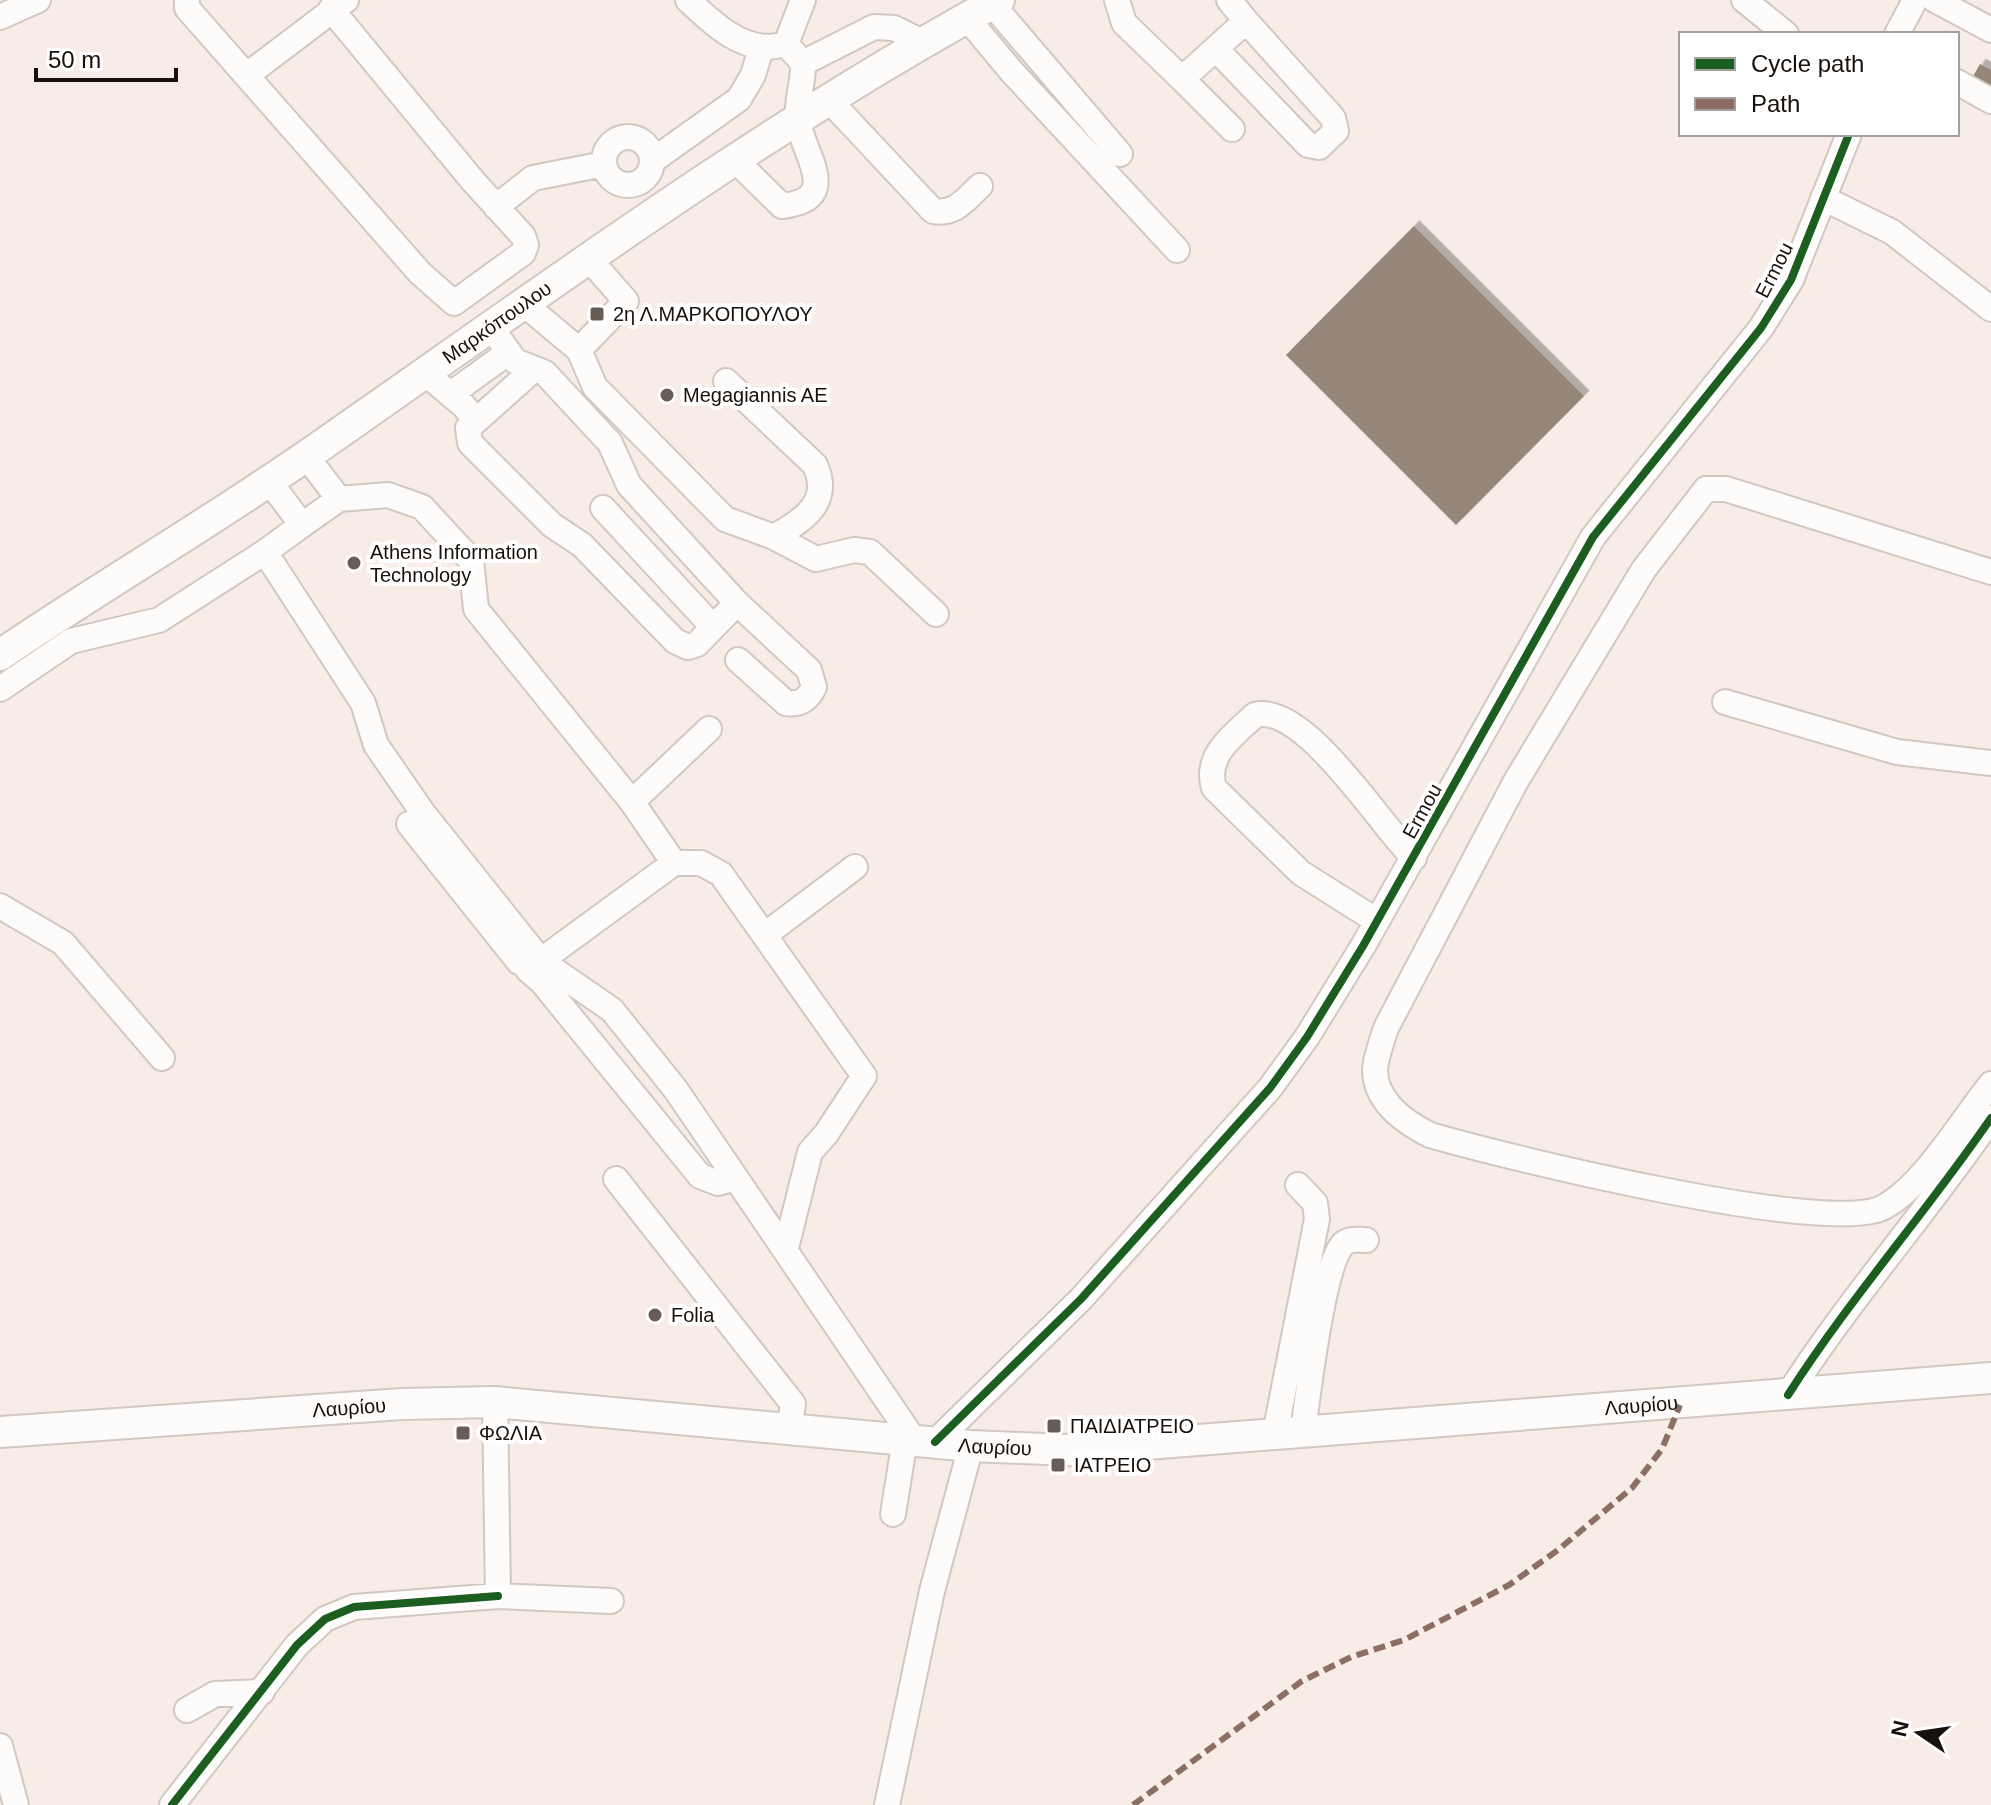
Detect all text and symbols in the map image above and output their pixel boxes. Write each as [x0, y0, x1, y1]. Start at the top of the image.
scale bar [36, 32, 176, 82]
legend [1679, 32, 1959, 136]
text: 50 m [48, 46, 101, 73]
text: Cycle path [1751, 50, 1864, 77]
text: Path [1751, 90, 1800, 117]
street label: Ermou [1751, 239, 1797, 301]
street label: Μαρκόπουλου [438, 277, 555, 368]
place label: 2η Λ.ΜΑΡΚΟΠΟΥΛΟΥ [613, 303, 813, 325]
marker: 2η Λ.ΜΑΡΚΟΠΟΥΛΟΥ [588, 305, 606, 323]
place label: Megagiannis AE [683, 384, 828, 406]
marker: Megagiannis AE [658, 386, 676, 404]
place label: Athens Information Technology [370, 541, 538, 586]
marker: Athens Information Technology [345, 554, 363, 572]
street label: Ermou [1398, 780, 1446, 842]
place label: Folia [671, 1304, 715, 1326]
marker: Folia [646, 1306, 664, 1324]
street label: Λαυρίου [1604, 1392, 1679, 1419]
street label: Λαυρίου [312, 1394, 387, 1421]
place label: ΠΑΙΔΙΑΤΡΕΙΟ [1070, 1415, 1194, 1437]
marker: ΠΑΙΔΙΑΤΡΕΙΟ [1045, 1417, 1063, 1435]
place label: ΦΩΛΙΑ [479, 1422, 543, 1444]
marker: ΦΩΛΙΑ [454, 1424, 472, 1442]
street label: Λαυρίου [957, 1434, 1032, 1459]
place label: ΙΑΤΡΕΙΟ [1074, 1454, 1151, 1476]
marker: ΙΑΤΡΕΙΟ [1049, 1456, 1067, 1474]
north arrow [1879, 1693, 1959, 1773]
text: N [1886, 1718, 1914, 1739]

